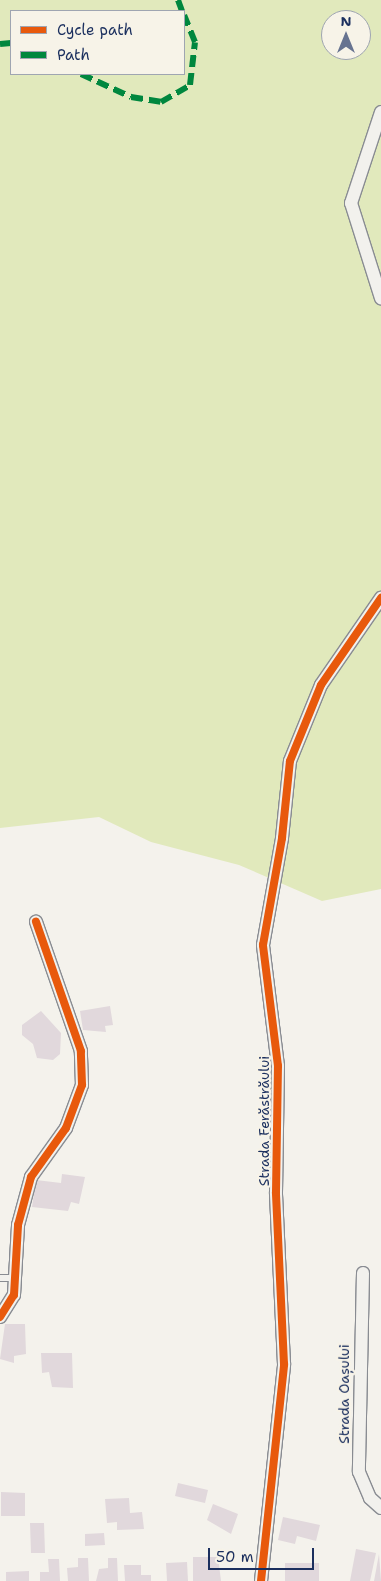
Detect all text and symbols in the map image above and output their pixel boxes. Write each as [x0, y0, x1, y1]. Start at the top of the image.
legend [10, 10, 185, 75]
north arrow [321, 10, 371, 60]
text: N [340, 12, 352, 30]
text: Cycle path [57, 20, 133, 40]
text: Path [57, 45, 90, 65]
street label: Strada Ferăstrăului [256, 1056, 272, 1186]
street label: Strada Oașului [336, 1344, 352, 1444]
scale bar [211, 1538, 317, 1570]
text: 50 m [216, 1547, 254, 1567]

